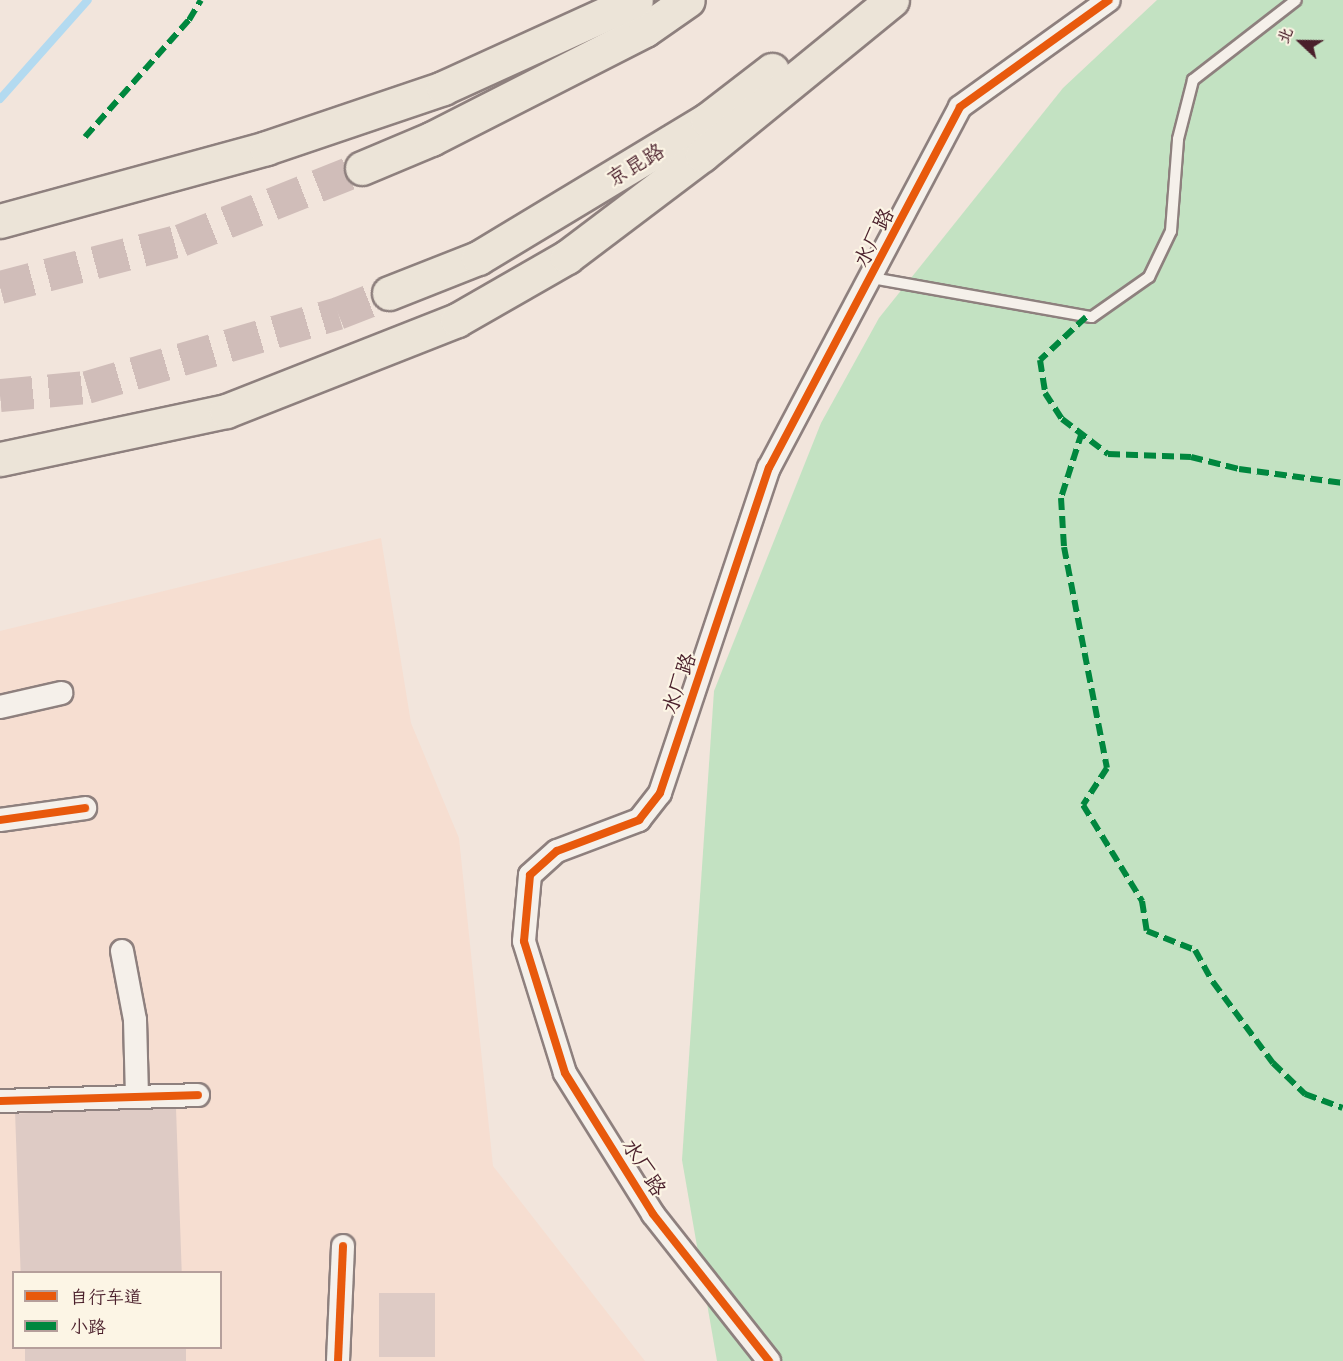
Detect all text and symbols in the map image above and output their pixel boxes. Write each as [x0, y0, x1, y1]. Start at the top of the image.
north arrow [1271, 12, 1331, 72]
text: 北 [1271, 24, 1297, 46]
street label: 京昆路 [602, 137, 668, 191]
street label: 水厂路 [847, 203, 899, 271]
street label: 水厂路 [656, 649, 700, 717]
street label: 水厂路 [618, 1134, 672, 1200]
legend [12, 1271, 222, 1349]
text: 自行车道 [70, 1284, 142, 1308]
text: 小路 [70, 1314, 106, 1338]

